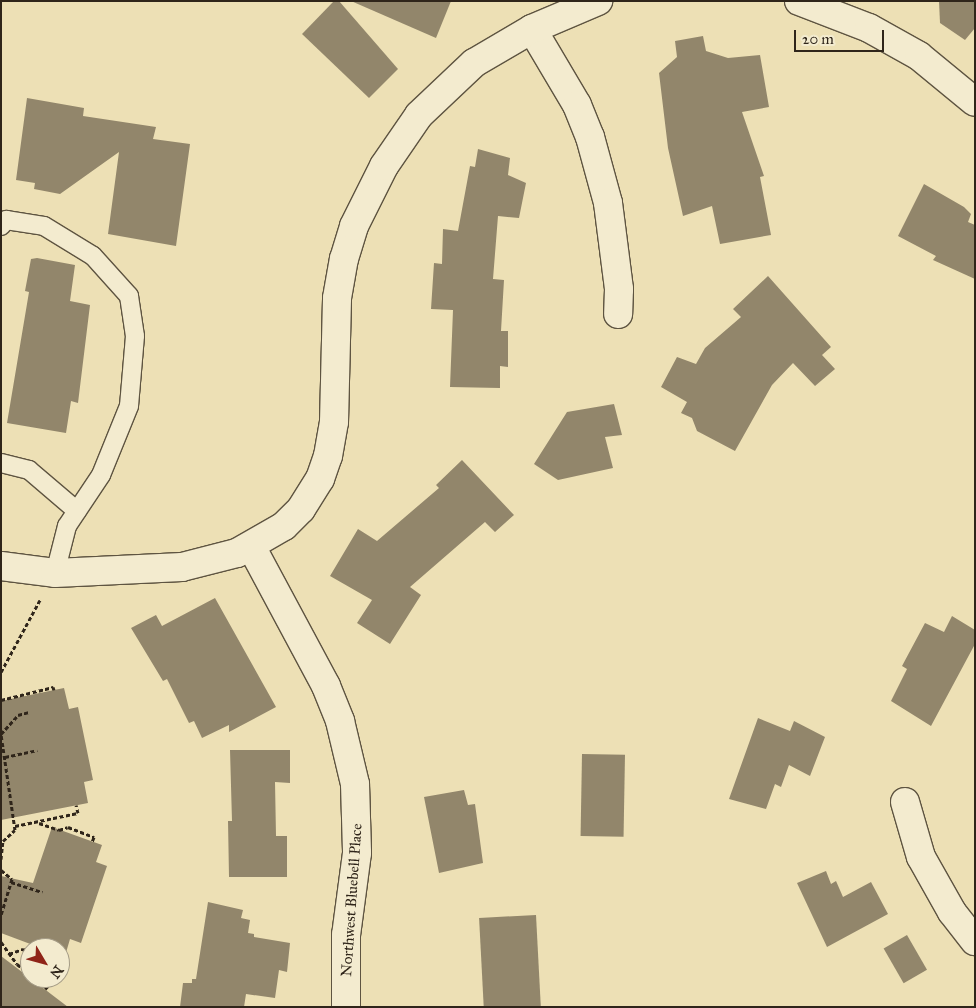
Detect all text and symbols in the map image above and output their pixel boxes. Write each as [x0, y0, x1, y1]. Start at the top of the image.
scale bar [796, 20, 886, 52]
text: 20 m [802, 30, 834, 48]
street label: Northwest Bluebell Place [338, 823, 366, 977]
north arrow [20, 938, 70, 988]
text: N [46, 962, 67, 982]

